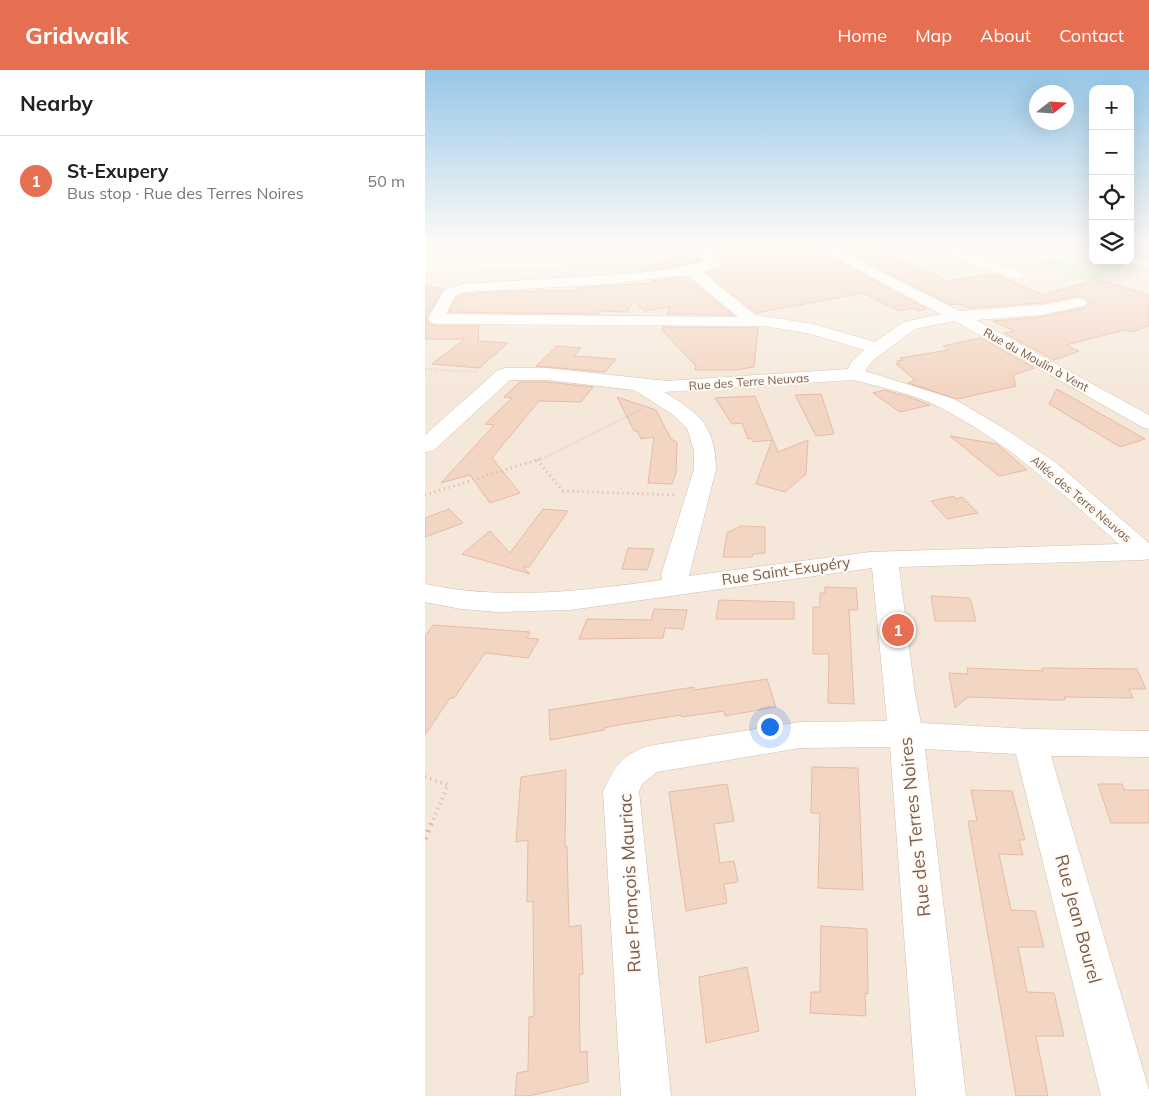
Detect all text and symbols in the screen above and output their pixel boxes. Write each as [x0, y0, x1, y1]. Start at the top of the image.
text: Gridwalk [25, 20, 129, 50]
text: Home [837, 24, 887, 47]
text: Map [915, 24, 952, 47]
text: About [980, 24, 1031, 47]
text: Contact [1059, 24, 1124, 47]
north arrow [1029, 85, 1074, 130]
map controls [1089, 85, 1134, 265]
button: + [1089, 85, 1134, 130]
text: Nearby [20, 90, 93, 116]
button: − [1089, 130, 1134, 175]
text: St-Exupery [67, 159, 168, 183]
text: 1 [31, 171, 41, 191]
text: 50 m [368, 171, 405, 191]
button: locate [1089, 175, 1134, 220]
text: Bus stop · Rue des Terres Noires [67, 183, 304, 203]
button: layers [1089, 220, 1134, 265]
street label: Rue du Moulin à Vent [981, 324, 1091, 395]
street label: Rue des Terre Neuvas [688, 370, 810, 393]
street label: Allée des Terre Neuvas [1028, 452, 1135, 545]
street label: Rue Saint-Exupéry [720, 552, 852, 589]
pin: 1 [882, 611, 914, 649]
your location [757, 714, 783, 740]
street label: Rue des Terres Noires [894, 736, 935, 918]
street label: Rue François Mauriac [613, 793, 646, 973]
street label: Rue Jean Bourel [1050, 852, 1107, 986]

